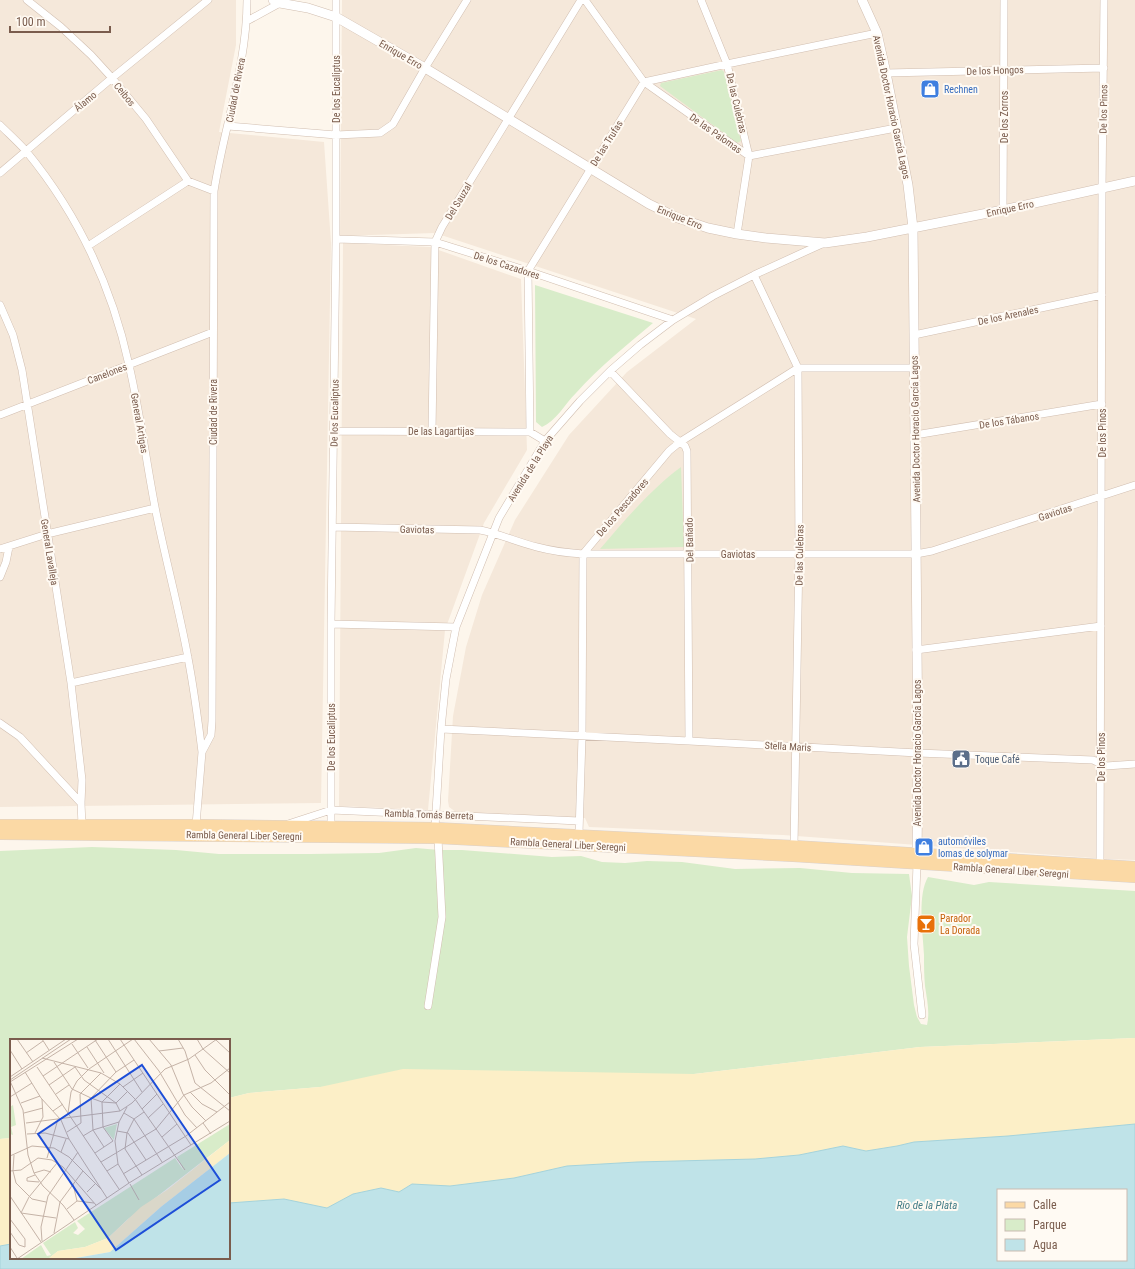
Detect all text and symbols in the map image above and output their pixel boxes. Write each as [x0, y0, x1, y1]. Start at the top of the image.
scale bar [10, 8, 110, 34]
text: 100 m [16, 15, 46, 29]
street label: Avenida Doctor Horacio García Lagos [871, 34, 912, 181]
street label: Enrique Erro [377, 38, 424, 71]
street label: De los Eucaliptus [331, 55, 342, 123]
street label: Ciudad de Rivera [224, 57, 247, 123]
street label: De los Hongos [966, 64, 1024, 77]
street label: De las Culebras [724, 72, 749, 135]
shop icon: Rechnen [919, 78, 941, 100]
street label: Ceibos [112, 80, 138, 109]
place label: Rechnen [944, 84, 978, 95]
street label: De los Pinos [1098, 84, 1109, 134]
street label: Álamo [71, 88, 99, 114]
street label: De los Zorros [999, 90, 1010, 143]
street label: De las Palomas [688, 111, 744, 156]
street label: De las Trufas [588, 118, 625, 168]
street label: Del Sauzal [443, 181, 474, 222]
street label: Enrique Erro [986, 198, 1035, 219]
street label: Enrique Erro [656, 203, 704, 232]
street label: De los Cazadores [472, 250, 542, 281]
street label: De los Arenales [977, 304, 1040, 327]
street label: Avenida Doctor Horacio García Lagos [909, 355, 922, 503]
street label: Canelones [86, 361, 129, 386]
street label: Ciudad de Rivera [208, 379, 219, 445]
street label: De los Eucaliptus [328, 379, 341, 447]
street label: General Artigas [129, 392, 150, 454]
street label: De los Pinos [1097, 408, 1108, 458]
street label: De los Tábanos [978, 410, 1040, 431]
street label: De las Lagartijas [408, 426, 474, 437]
street label: Avenida de la Playa [506, 433, 555, 504]
street label: De los Pescadores [594, 476, 651, 539]
street label: Gaviotas [1037, 502, 1074, 523]
street label: Del Bañado [684, 517, 695, 563]
street label: General Lavalleja [39, 518, 60, 586]
street label: Gaviotas [400, 524, 435, 535]
street label: De las Culebras [793, 524, 806, 586]
street label: Gaviotas [721, 549, 756, 560]
street label: Avenida Doctor Horacio García Lagos [912, 679, 923, 827]
street label: De los Eucaliptus [326, 703, 337, 771]
street label: De los Pinos [1096, 732, 1107, 782]
street label: Stella Maris [764, 740, 812, 753]
public building icon: Toque Café [950, 748, 972, 770]
place label: Toque Café [975, 754, 1020, 765]
street label: Rambla Tomás Berreta [384, 807, 474, 822]
street label: Rambla General Liber Seregni [186, 829, 302, 842]
street label: Rambla General Liber Seregni [510, 836, 626, 853]
shop icon: automóviles lomas de solymar [913, 836, 935, 858]
place label: automóviles lomas de solymar [938, 836, 1008, 859]
street label: Rambla General Liber Seregni [953, 861, 1069, 880]
bar icon: Parador La Dorada [915, 913, 937, 935]
place label: Parador La Dorada [940, 913, 980, 936]
inset map [10, 1039, 230, 1259]
legend [997, 1189, 1127, 1261]
text: Calle [1033, 1198, 1057, 1212]
water label: Río de la Plata [897, 1199, 957, 1212]
text: Parque [1033, 1218, 1067, 1232]
text: Agua [1033, 1238, 1058, 1252]

